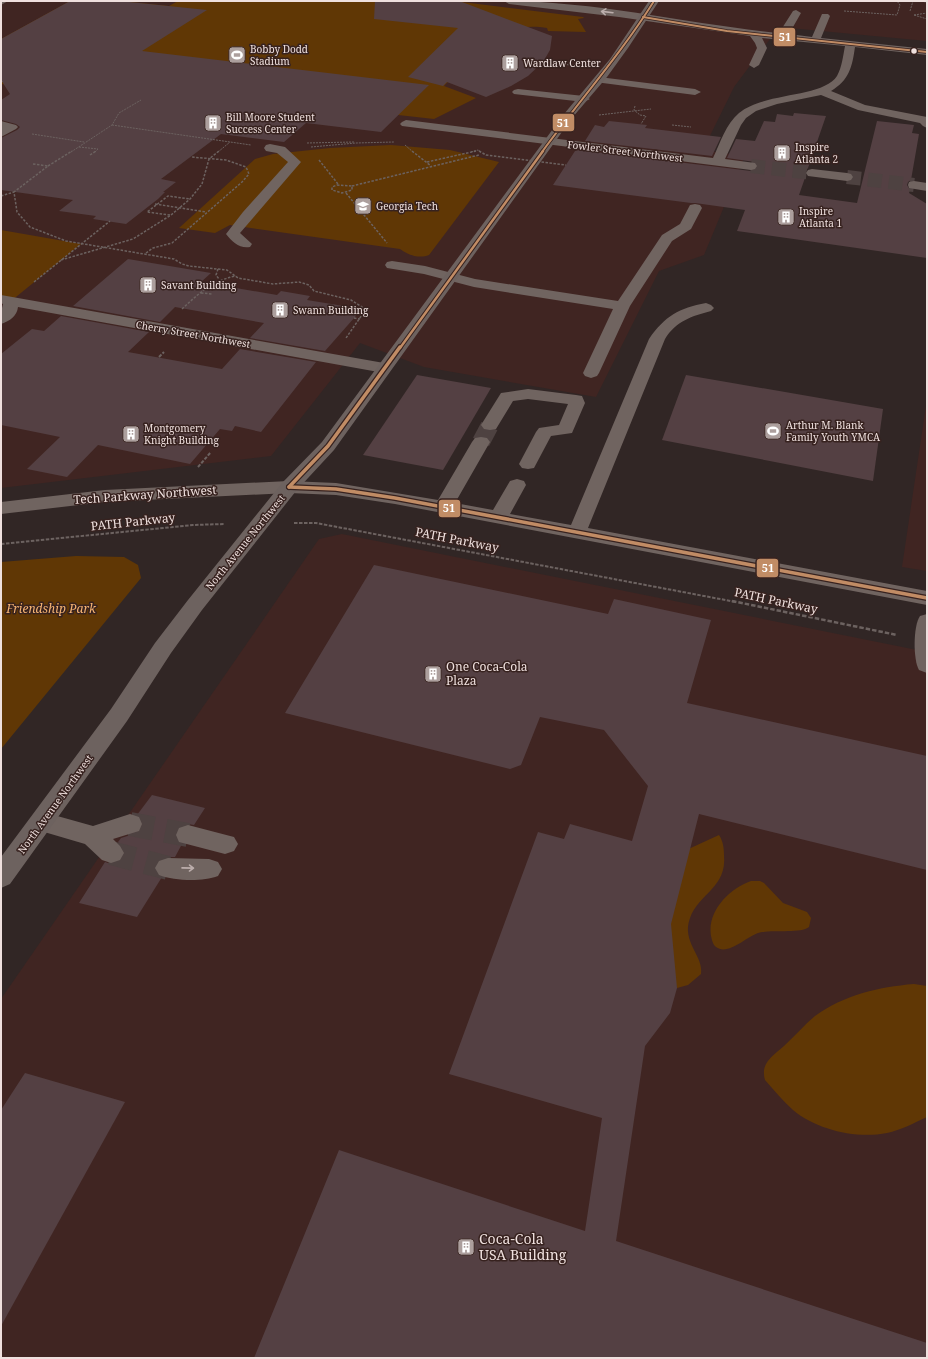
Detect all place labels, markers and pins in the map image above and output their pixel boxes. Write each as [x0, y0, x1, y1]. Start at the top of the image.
place label: Bobby Dodd Stadium [250, 42, 308, 68]
sports icon: Bobby Dodd Stadium [227, 45, 247, 65]
unlabelled marker [909, 46, 919, 56]
building icon: Wardlaw Center [500, 53, 520, 73]
place label: Wardlaw Center [523, 56, 601, 70]
place label: Bill Moore Student Success Center [226, 110, 315, 136]
building icon: Bill Moore Student Success Center [203, 113, 223, 133]
place label: Inspire Atlanta 2 [795, 140, 838, 166]
building icon: Inspire Atlanta 2 [772, 143, 792, 163]
school or university icon: Georgia Tech [353, 196, 373, 216]
place label: Georgia Tech [376, 199, 439, 213]
place label: Inspire Atlanta 1 [799, 204, 842, 230]
building icon: Inspire Atlanta 1 [776, 207, 796, 227]
building icon: Savant Building [138, 275, 158, 295]
place label: Savant Building [161, 278, 237, 292]
building icon: Swann Building [270, 300, 290, 320]
place label: Swann Building [293, 303, 369, 317]
place label: Arthur M. Blank Family Youth YMCA [786, 418, 881, 444]
place label: Montgomery Knight Building [144, 421, 219, 447]
sports icon: Arthur M. Blank Family Youth YMCA [763, 421, 783, 441]
building icon: Montgomery Knight Building [121, 424, 141, 444]
place label: One Coca-Cola Plaza [446, 658, 528, 689]
building icon: One Coca-Cola Plaza [423, 664, 443, 684]
place label: Coca-Cola USA Building [479, 1229, 567, 1264]
building icon: Coca-Cola USA Building [456, 1237, 476, 1257]

